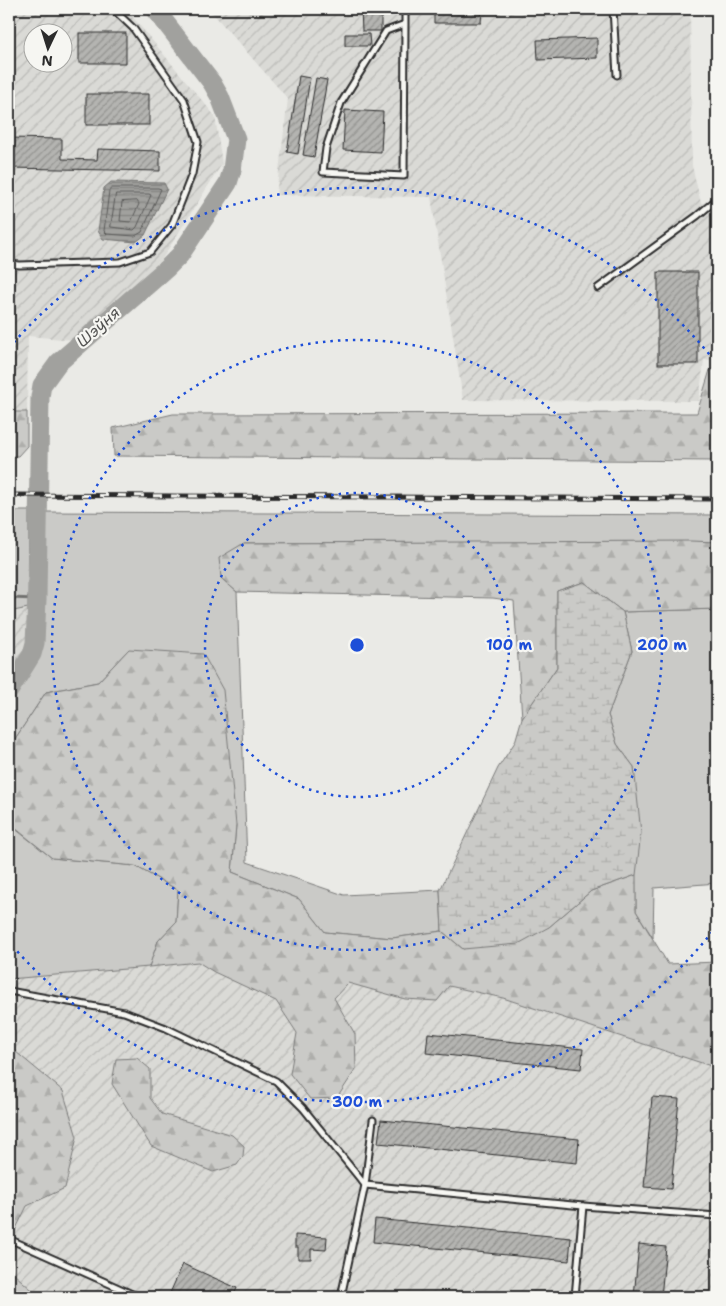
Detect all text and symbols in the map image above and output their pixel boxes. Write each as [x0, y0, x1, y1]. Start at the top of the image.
north arrow [22, 22, 72, 72]
text: N [41, 52, 53, 70]
water label: Шэўня [72, 302, 124, 352]
text: 100 m [486, 635, 532, 655]
text: 200 m [637, 635, 687, 655]
centre of rings [348, 636, 366, 654]
text: 300 m [332, 1092, 382, 1112]

